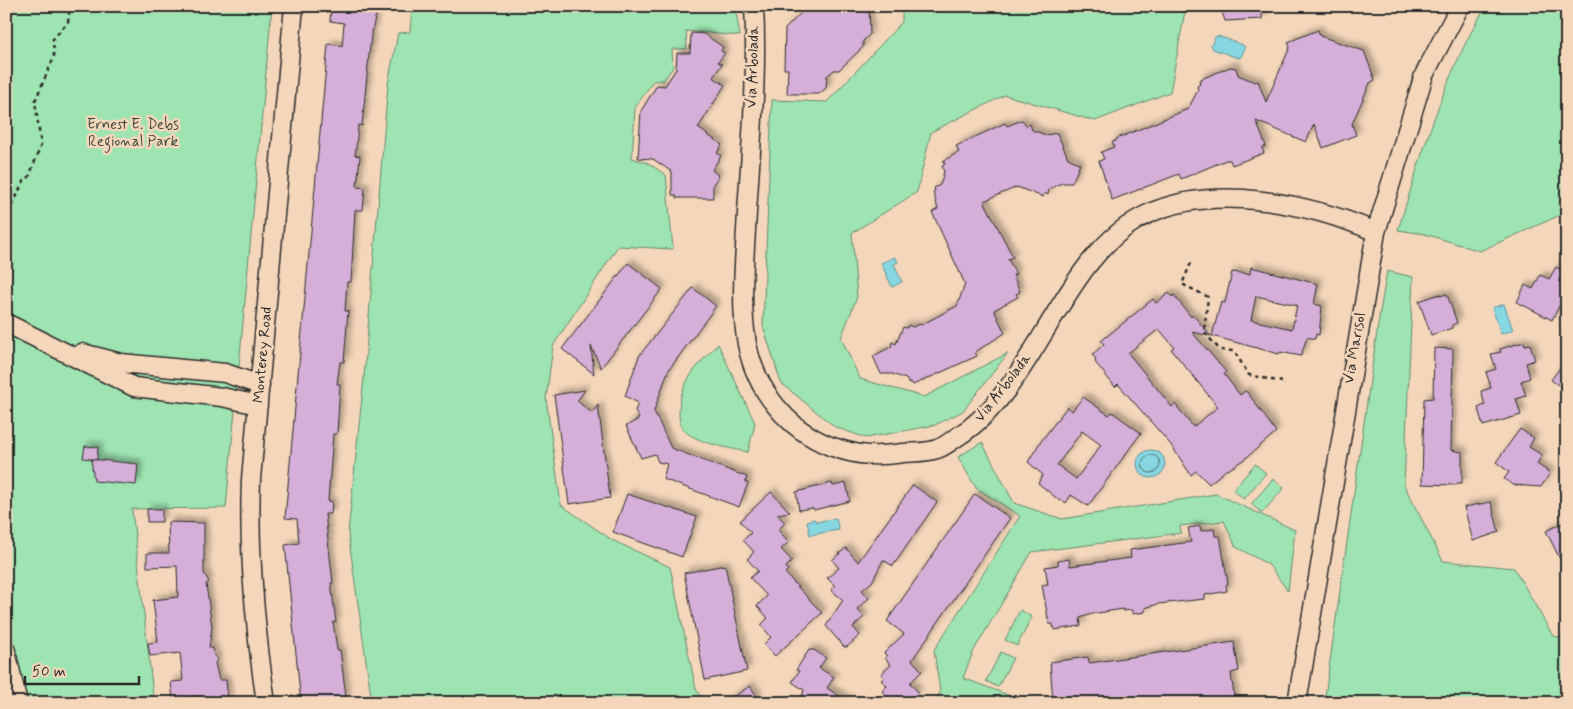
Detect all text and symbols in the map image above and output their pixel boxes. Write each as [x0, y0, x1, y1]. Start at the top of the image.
street label: Via Arbolada [742, 25, 764, 108]
park label: Ernest E. Debs Regional Park [87, 115, 179, 153]
street label: Monterey Road [249, 306, 277, 404]
street label: Via Marisol [1339, 311, 1371, 385]
street label: Via Arbolada [970, 349, 1037, 426]
scale bar [25, 654, 139, 686]
text: 50 m [32, 662, 66, 682]

